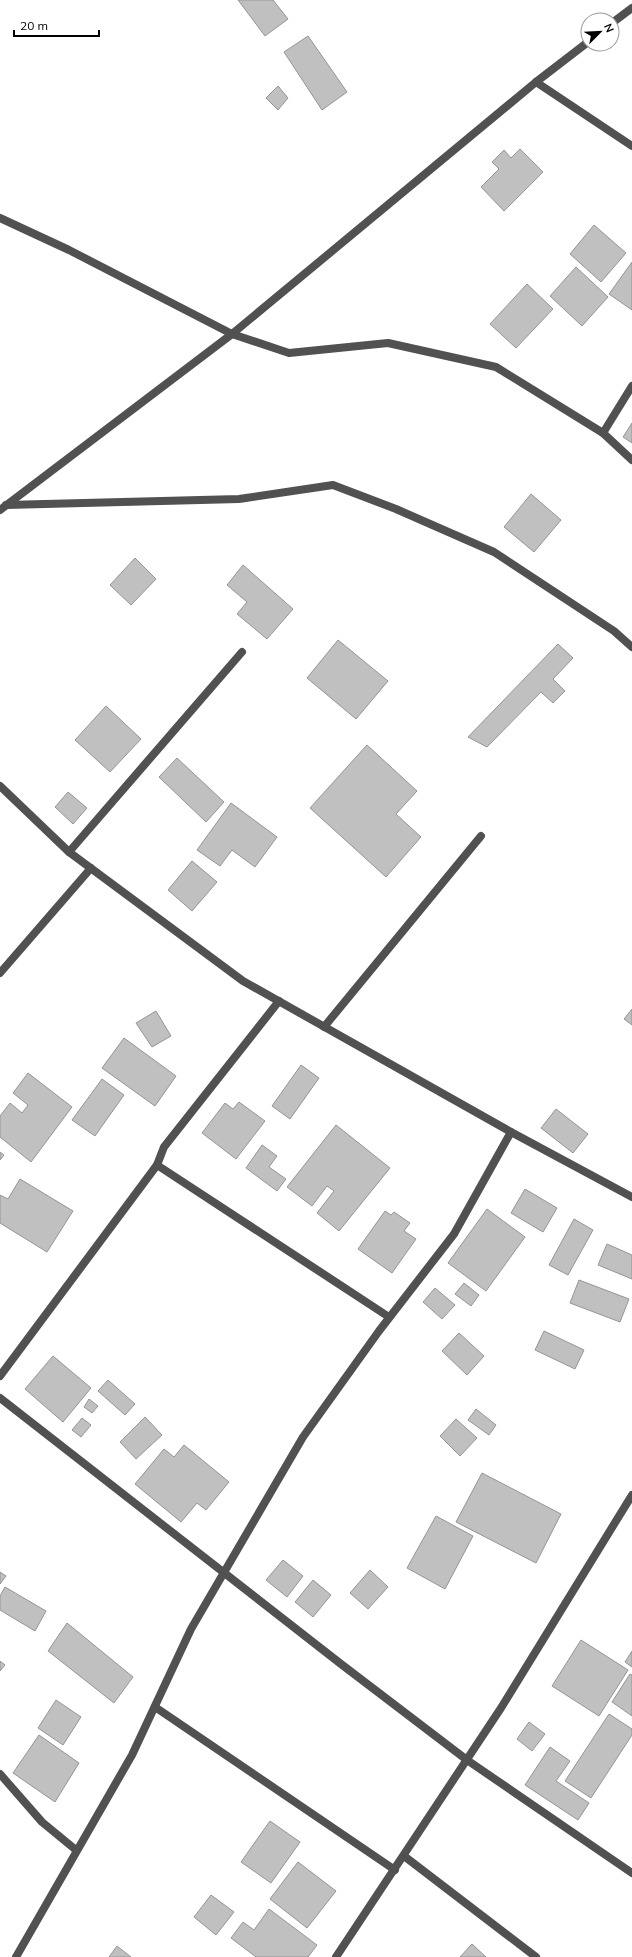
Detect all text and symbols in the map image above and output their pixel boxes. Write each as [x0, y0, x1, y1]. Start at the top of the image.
scale bar [14, 12, 99, 38]
north arrow [580, 12, 620, 52]
text: 20 m [20, 18, 48, 33]
text: N [601, 21, 617, 35]

